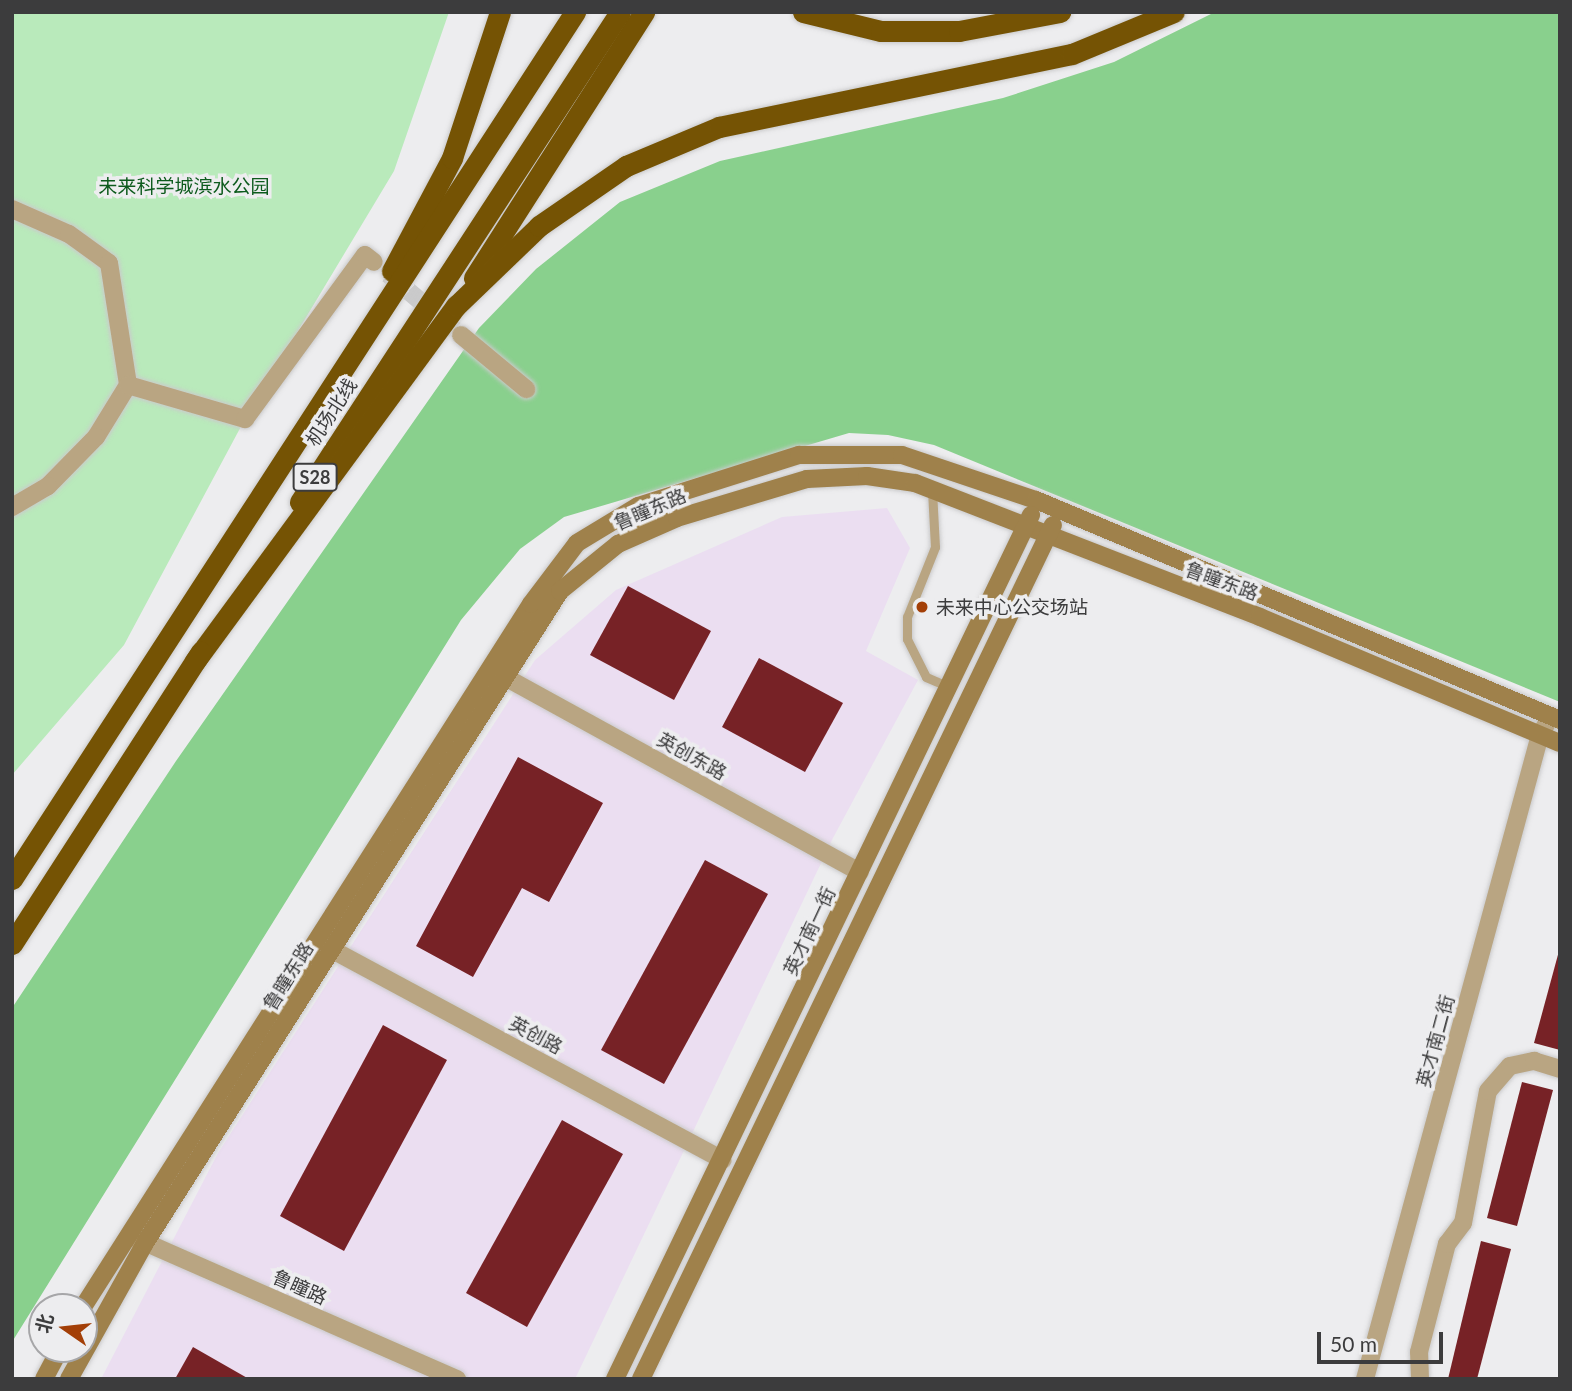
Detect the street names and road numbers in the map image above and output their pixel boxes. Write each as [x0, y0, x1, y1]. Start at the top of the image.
street label: 机场北线 [301, 374, 361, 450]
road number: S28 [292, 462, 338, 491]
street label: 鲁瞳东路 [611, 484, 689, 534]
street label: 鲁瞳东路 [1182, 557, 1262, 605]
street label: 英创东路 [653, 728, 731, 784]
street label: 英才南一街 [779, 883, 839, 979]
street label: 鲁瞳东路 [258, 938, 318, 1014]
street label: 英才南二街 [1412, 992, 1458, 1090]
street label: 英创路 [505, 1012, 567, 1058]
street label: 鲁瞳路 [269, 1265, 331, 1309]

